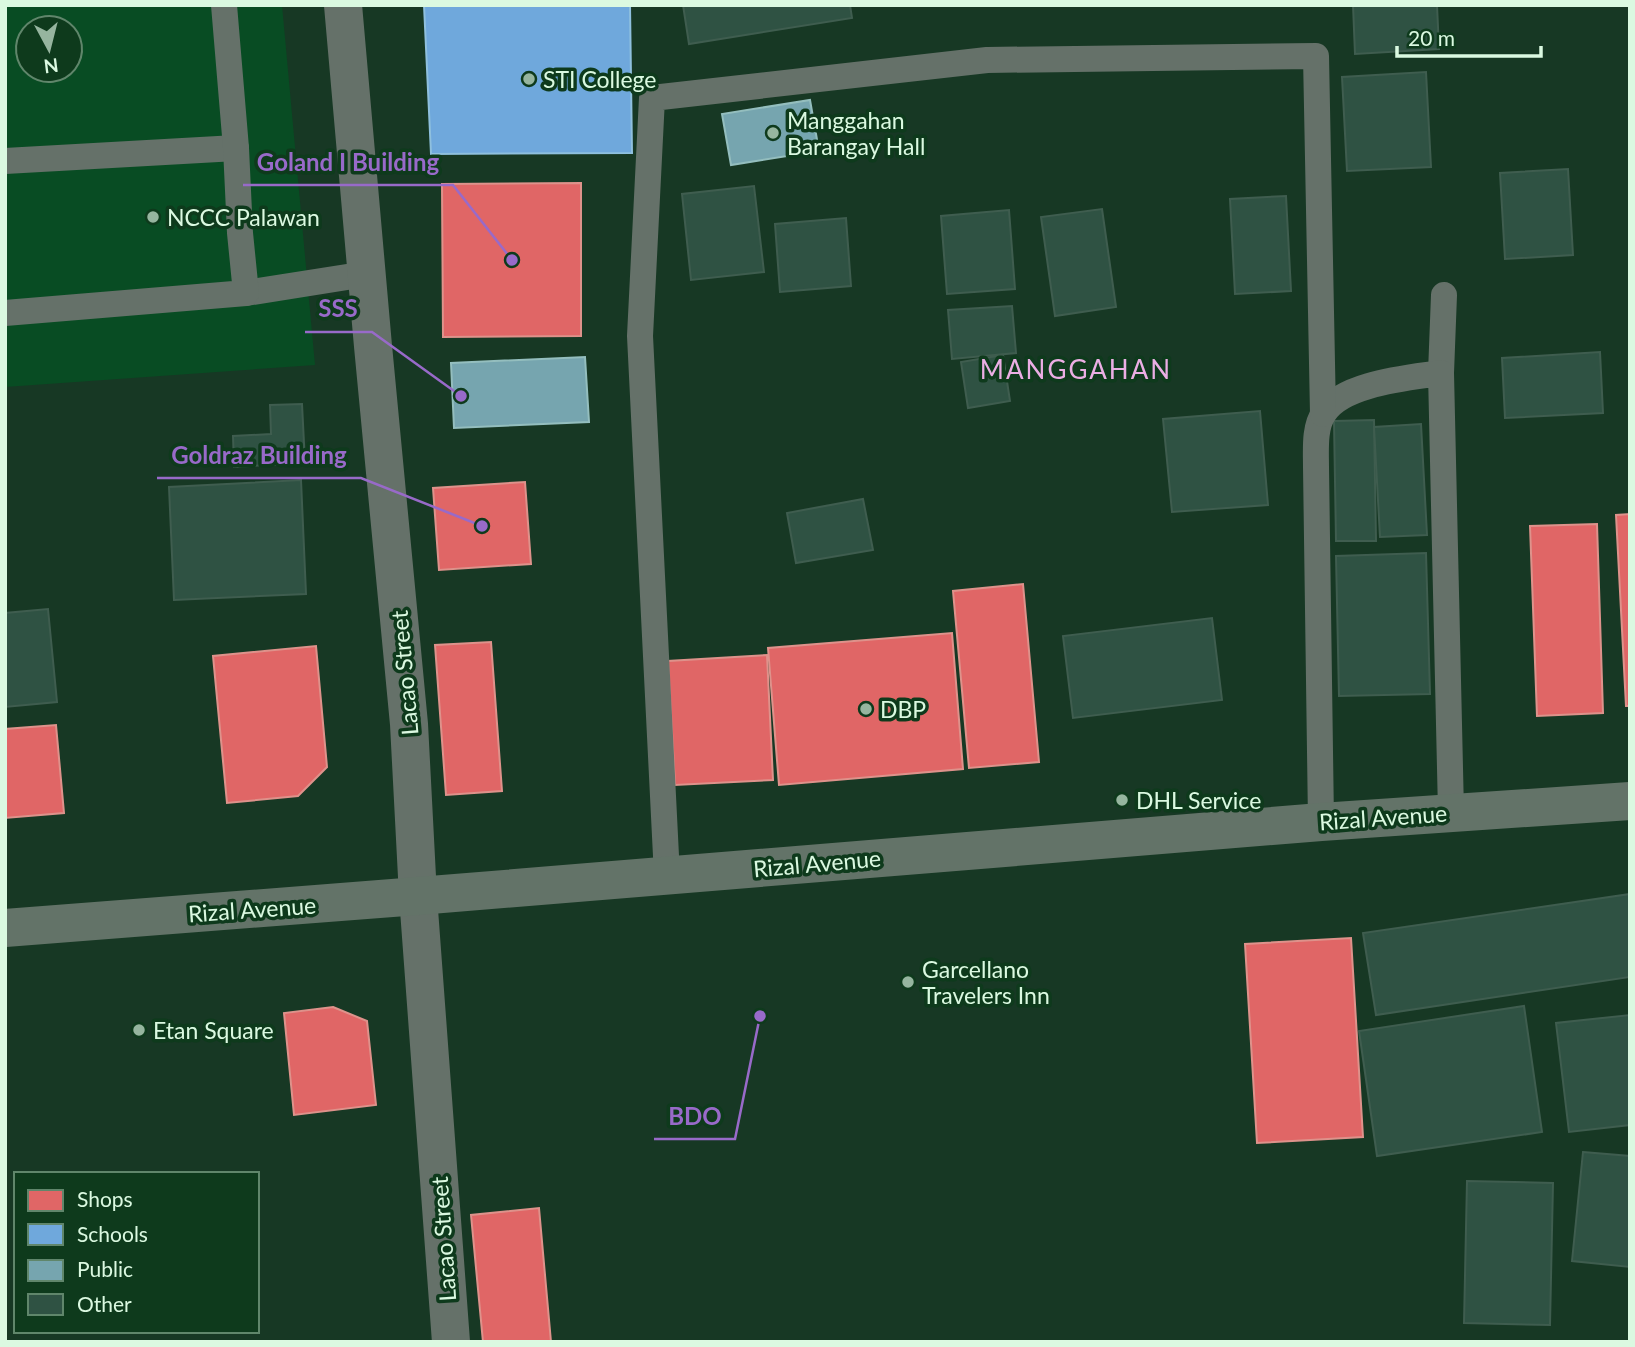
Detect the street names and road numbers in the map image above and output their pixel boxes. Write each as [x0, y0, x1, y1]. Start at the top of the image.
street label: Lacao Street [385, 609, 423, 737]
street label: Rizal Avenue [1318, 799, 1448, 835]
street label: Rizal Avenue [752, 843, 882, 883]
street label: Rizal Avenue [187, 891, 317, 927]
street label: Lacao Street [425, 1175, 461, 1302]

